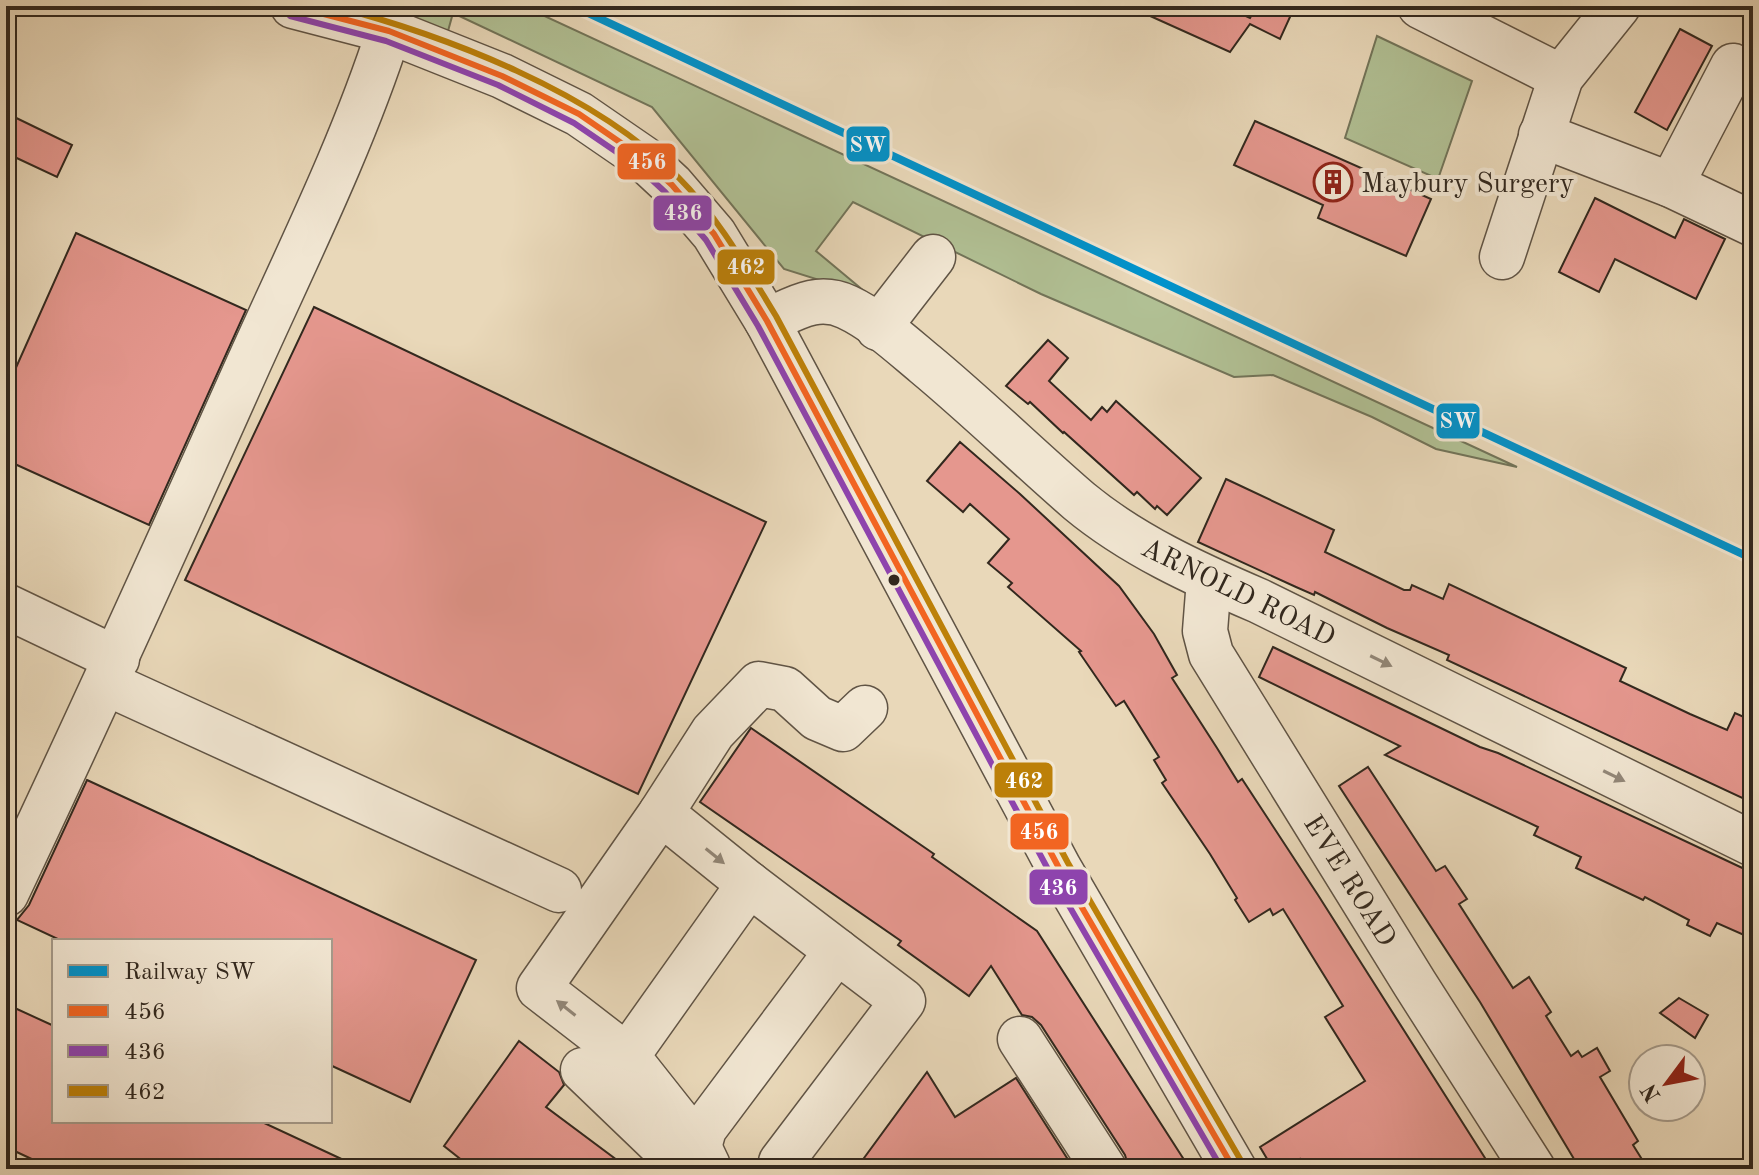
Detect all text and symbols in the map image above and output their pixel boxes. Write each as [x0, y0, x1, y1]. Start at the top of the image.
line badge: SW [845, 125, 891, 163]
text: SW [849, 135, 887, 157]
line badge: 456 [616, 142, 677, 181]
text: 456 [628, 152, 666, 174]
building icon: Maybury Surgery [1312, 161, 1354, 203]
place label: Maybury Surgery [1361, 171, 1574, 199]
line badge: 436 [652, 194, 713, 232]
text: 436 [664, 203, 702, 225]
line badge: 462 [716, 248, 776, 286]
text: 462 [727, 257, 765, 279]
line badge: SW [1435, 402, 1481, 440]
text: SW [1439, 411, 1477, 433]
street label: ARNOLD ROAD [1136, 535, 1339, 653]
unlabelled marker [886, 572, 902, 588]
one-way arrow [1369, 654, 1392, 668]
line badge: 462 [993, 761, 1054, 799]
one-way arrow [1602, 769, 1626, 783]
text: 462 [1005, 771, 1043, 793]
street label: EVE ROAD [1297, 811, 1400, 952]
line badge: 456 [1009, 812, 1070, 851]
text: 456 [1020, 822, 1058, 844]
one-way arrow [705, 847, 725, 864]
line badge: 436 [1028, 868, 1089, 906]
text: 436 [1039, 878, 1077, 900]
legend [52, 939, 332, 1123]
text: Railway SW [124, 961, 256, 985]
text: 456 [124, 1001, 166, 1025]
one-way arrow [556, 1001, 576, 1017]
text: 436 [124, 1041, 166, 1065]
north arrow [1627, 1043, 1707, 1123]
text: N [1638, 1079, 1666, 1105]
text: 462 [124, 1081, 166, 1105]

